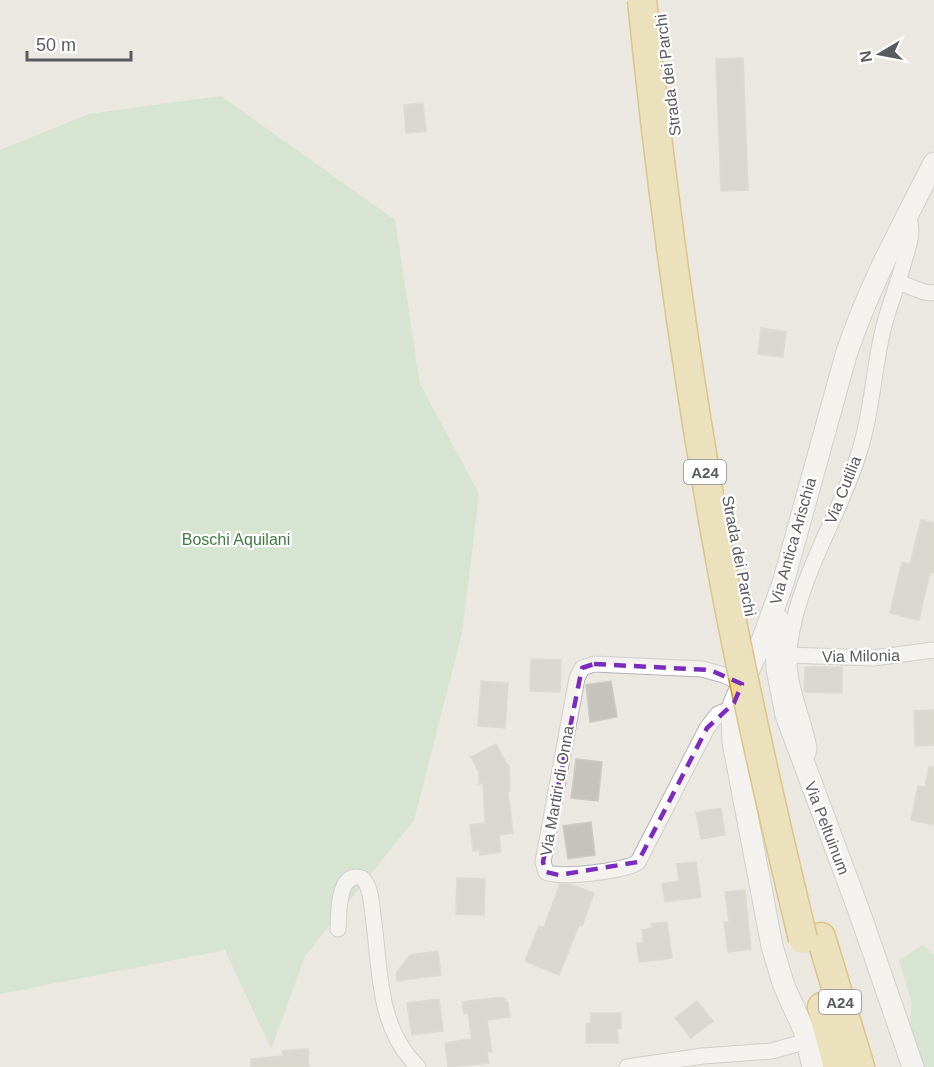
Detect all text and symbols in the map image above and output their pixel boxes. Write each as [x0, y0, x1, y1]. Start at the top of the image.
street label: Strada dei Parchi [652, 13, 684, 137]
scale bar [27, 24, 130, 62]
north arrow [850, 24, 910, 84]
text: 50 m [36, 35, 76, 55]
text: N [856, 49, 875, 64]
street label: Via Cutilia [822, 453, 864, 526]
road number: A24 [684, 460, 726, 484]
street label: Via Antica Arischia [767, 475, 819, 606]
street label: Strada dei Parchi [719, 494, 759, 618]
park label: Boschi Aquilani [182, 531, 290, 548]
street label: Via Milonia [822, 647, 900, 665]
street label: Via Martiri di Onna [537, 724, 577, 858]
street label: Via Peltuinum [801, 779, 853, 877]
road number: A24 [819, 990, 861, 1014]

